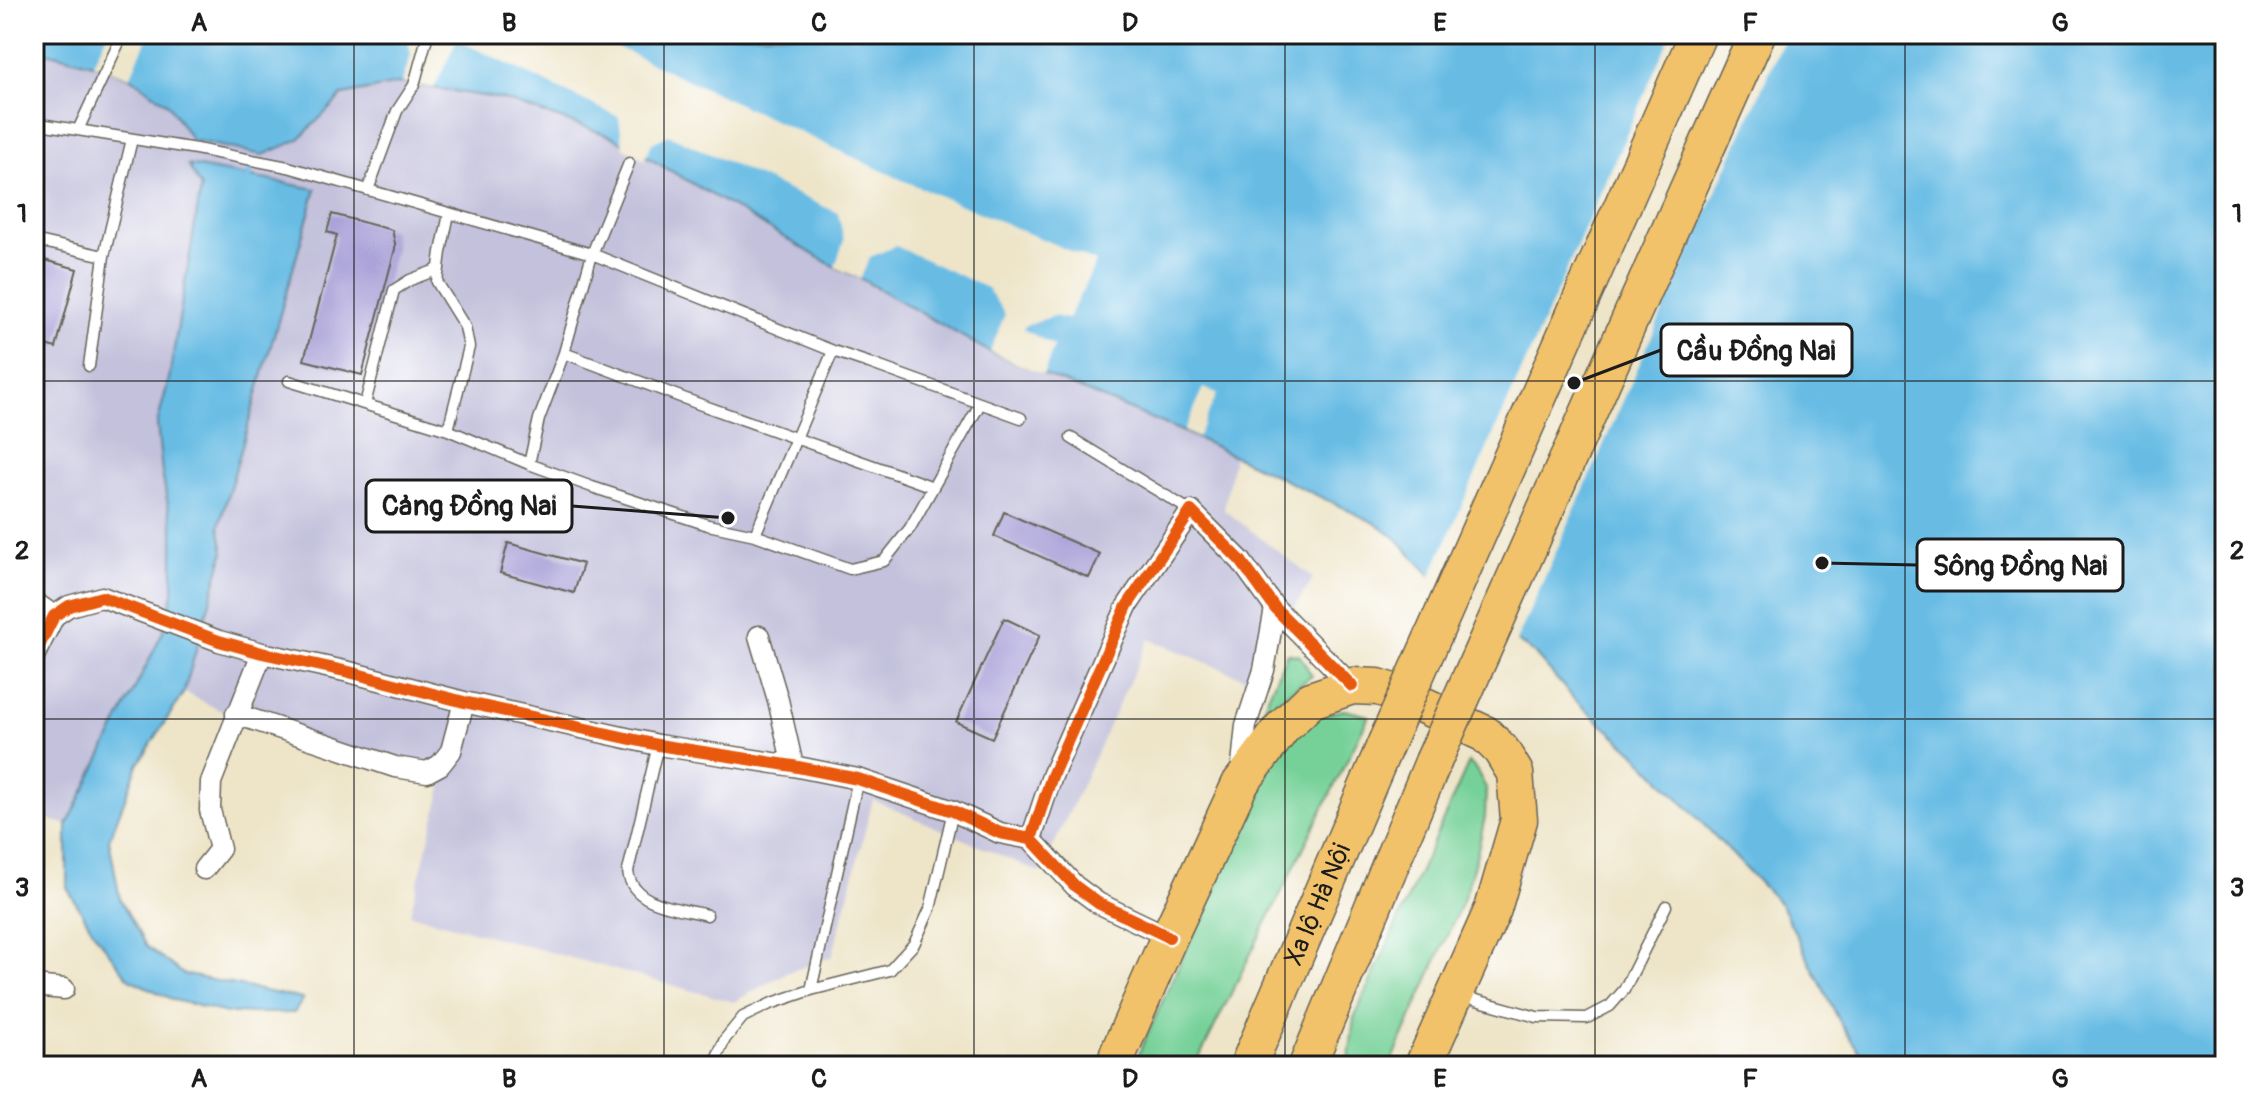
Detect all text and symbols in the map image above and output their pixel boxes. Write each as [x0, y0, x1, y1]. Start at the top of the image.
text: A [191, 7, 208, 39]
text: B [502, 7, 516, 39]
text: C [811, 7, 827, 39]
text: D [1122, 7, 1138, 39]
text: E [1433, 7, 1447, 39]
text: F [1742, 7, 1758, 39]
text: G [2051, 7, 2069, 39]
text: 1 [17, 198, 27, 230]
text: 1 [2232, 198, 2242, 230]
callout: Cầu Đồng Nai [1661, 324, 1852, 376]
text: Cầu Đồng Nai [1677, 333, 1835, 369]
callout: Cảng Đồng Nai [366, 480, 572, 532]
text: Cảng Đồng Nai [382, 489, 556, 524]
text: 2 [15, 535, 29, 567]
text: 2 [2230, 535, 2244, 567]
callout: Sông Đồng Nai [1917, 539, 2123, 591]
text: Sông Đồng Nai [1933, 549, 2107, 584]
street label: Xa lộ Hà Nội [1278, 839, 1358, 970]
text: 3 [15, 872, 29, 904]
text: 3 [2230, 872, 2244, 904]
text: A [191, 1063, 208, 1095]
text: B [502, 1063, 516, 1095]
text: C [811, 1063, 827, 1095]
text: D [1122, 1063, 1138, 1095]
text: E [1433, 1063, 1447, 1095]
text: F [1742, 1063, 1758, 1095]
text: G [2051, 1063, 2069, 1095]

